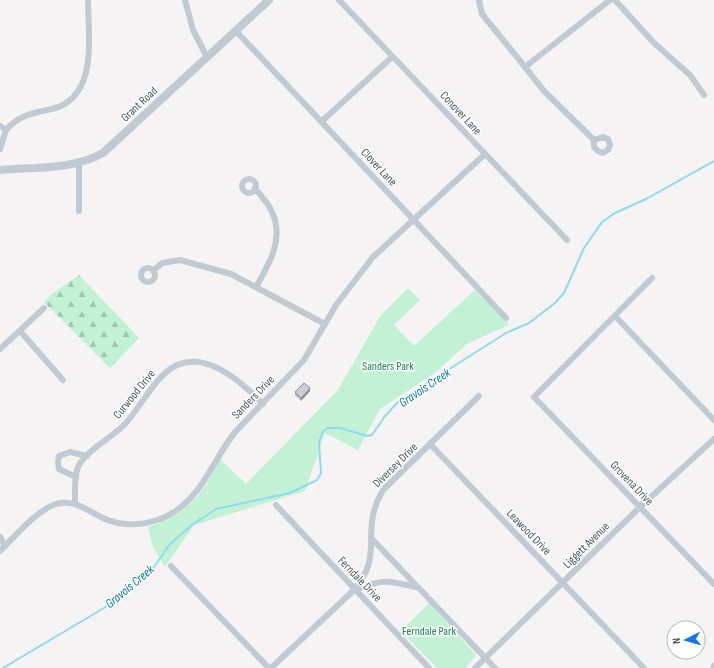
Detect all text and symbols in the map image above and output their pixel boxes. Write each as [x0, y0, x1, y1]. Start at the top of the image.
street label: Grant Road [118, 84, 161, 125]
street label: Conover Lane [437, 88, 485, 138]
street label: Clover Lane [357, 145, 400, 190]
park label: Sanders Park [362, 359, 414, 374]
water label: Gravois Creek [396, 364, 454, 411]
street label: Curwood Drive [110, 367, 159, 422]
street label: Sanders Drive [229, 372, 278, 422]
street label: Diversey Drive [370, 440, 421, 491]
street label: Grovena Drive [607, 458, 657, 509]
street label: Leawood Drive [503, 506, 554, 559]
street label: Liggett Avenue [560, 519, 613, 572]
street label: Ferndale Drive [334, 554, 385, 605]
water label: Gravois Creek [102, 561, 158, 612]
north arrow [666, 620, 706, 660]
park label: Ferndale Park [402, 624, 456, 639]
text: N [670, 637, 683, 645]

